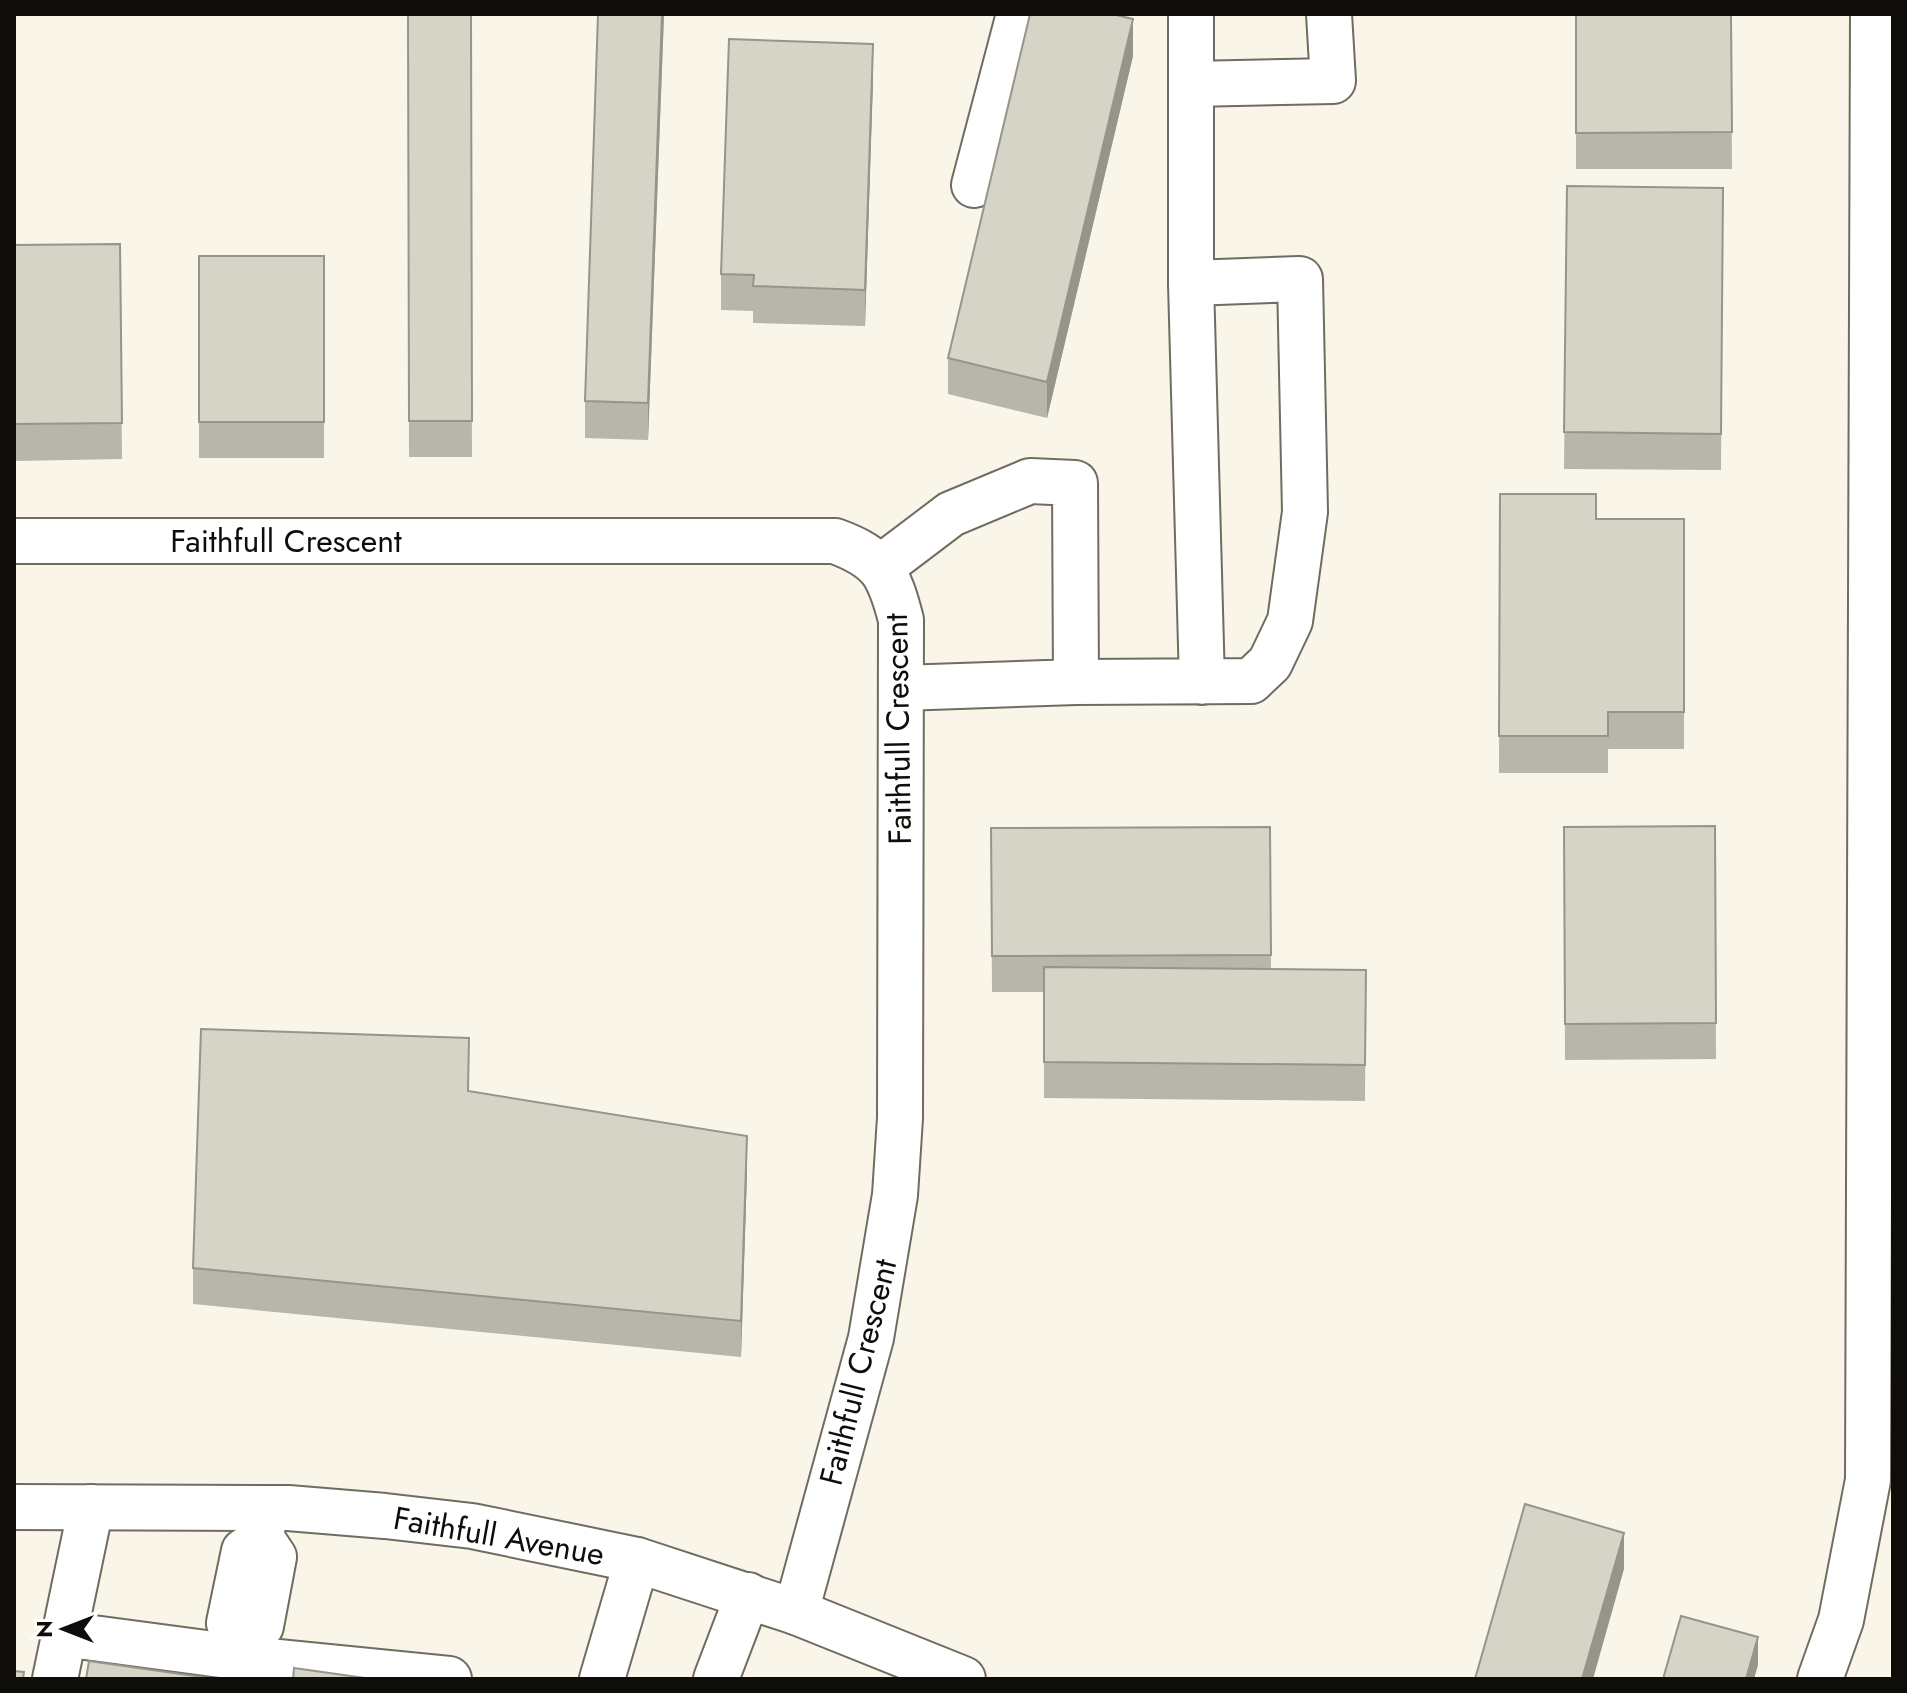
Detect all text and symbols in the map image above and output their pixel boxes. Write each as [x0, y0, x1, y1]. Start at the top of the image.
street label: Faithfull Crescent [170, 518, 402, 564]
street label: Faithfull Crescent [873, 613, 923, 845]
street label: Faithfull Crescent [808, 1254, 908, 1490]
street label: Faithfull Avenue [390, 1495, 608, 1577]
north arrow [24, 1589, 104, 1669]
text: N [28, 1620, 60, 1638]

